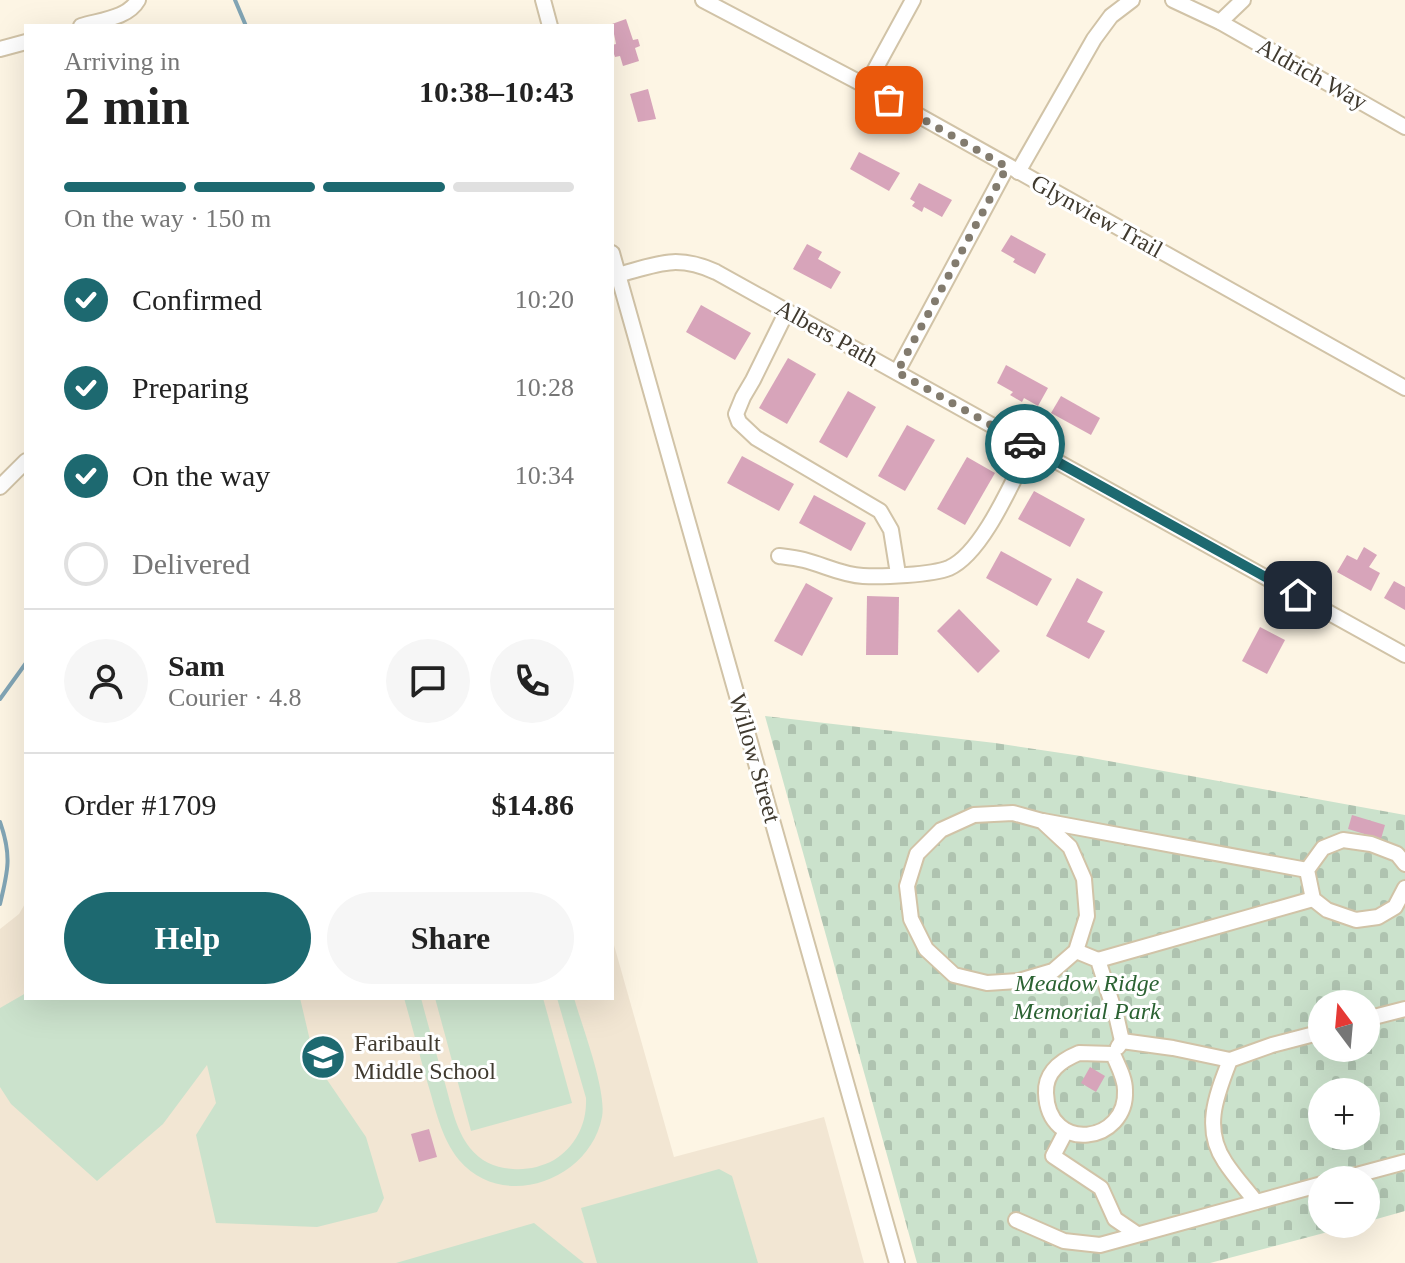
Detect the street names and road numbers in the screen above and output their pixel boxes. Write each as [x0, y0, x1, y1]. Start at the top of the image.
street label: Aldrich Way [1252, 33, 1372, 115]
street label: Glynview Trail [1027, 169, 1167, 263]
street label: Albers Path [771, 294, 883, 372]
street label: Willow Street [724, 690, 786, 826]

